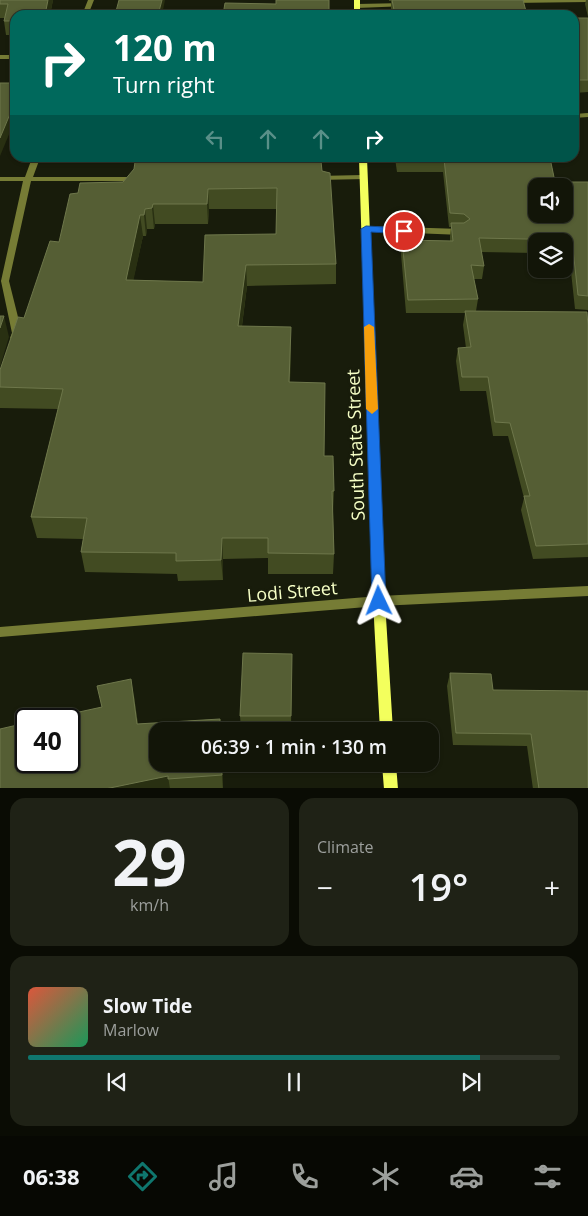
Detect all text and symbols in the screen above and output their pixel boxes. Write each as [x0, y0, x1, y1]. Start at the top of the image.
text: 120 m [113, 24, 217, 71]
icon: right [30, 30, 95, 95]
text: Turn right [113, 69, 215, 99]
icon: left [201, 125, 229, 153]
icon: ahead [254, 125, 282, 153]
icon: ahead [307, 125, 335, 153]
icon: right [360, 125, 388, 153]
map controls [528, 178, 573, 278]
button: sound [528, 178, 573, 223]
pin [383, 210, 425, 252]
icon: arrive [390, 217, 418, 245]
button: layers [528, 233, 573, 278]
street label: South State Street [340, 369, 370, 521]
position arrow [352, 574, 404, 626]
street label: Lodi Street [246, 575, 338, 607]
speed limit sign: 40 [15, 708, 80, 773]
text: 06:39 · 1 min · 130 m [201, 734, 387, 760]
text: 29 [112, 817, 187, 905]
text: Climate [317, 836, 374, 858]
text: 19° [409, 860, 468, 912]
text: − [317, 868, 333, 906]
text: + [544, 868, 560, 906]
text: km/h [130, 894, 169, 916]
text: Slow Tide [103, 993, 192, 1019]
text: Marlow [103, 1019, 159, 1041]
icon: previous [103, 1068, 131, 1096]
icon: pause [280, 1068, 308, 1096]
icon: next [457, 1068, 485, 1096]
icon: directions [125, 1159, 160, 1194]
icon: music [206, 1159, 241, 1194]
icon: phone [287, 1159, 322, 1194]
icon: climate [368, 1159, 403, 1194]
icon: car [449, 1159, 484, 1194]
icon: filters [530, 1159, 565, 1194]
text: 06:38 [23, 1161, 80, 1191]

